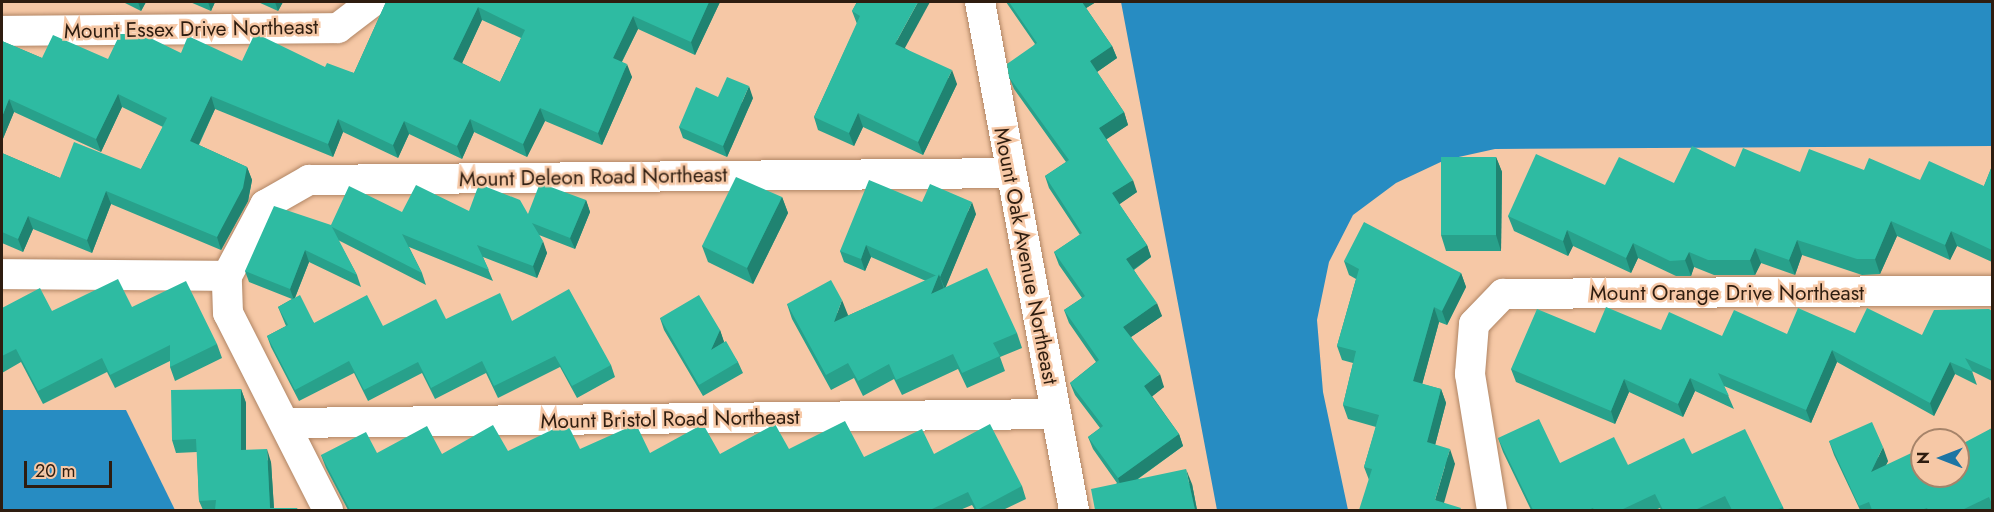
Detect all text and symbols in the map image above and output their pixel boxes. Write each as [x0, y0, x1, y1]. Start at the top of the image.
street label: Mount Essex Drive Northeast [64, 14, 318, 44]
street label: Mount Oak Avenue Northeast [989, 125, 1063, 387]
street label: Mount Deleon Road Northeast [459, 162, 727, 192]
street label: Mount Orange Drive Northeast [1590, 280, 1864, 306]
street label: Mount Bristol Road Northeast [540, 404, 800, 434]
north arrow [1910, 428, 1970, 488]
scale bar [27, 449, 116, 487]
text: N [1912, 452, 1935, 464]
text: 20 m [35, 458, 75, 484]

